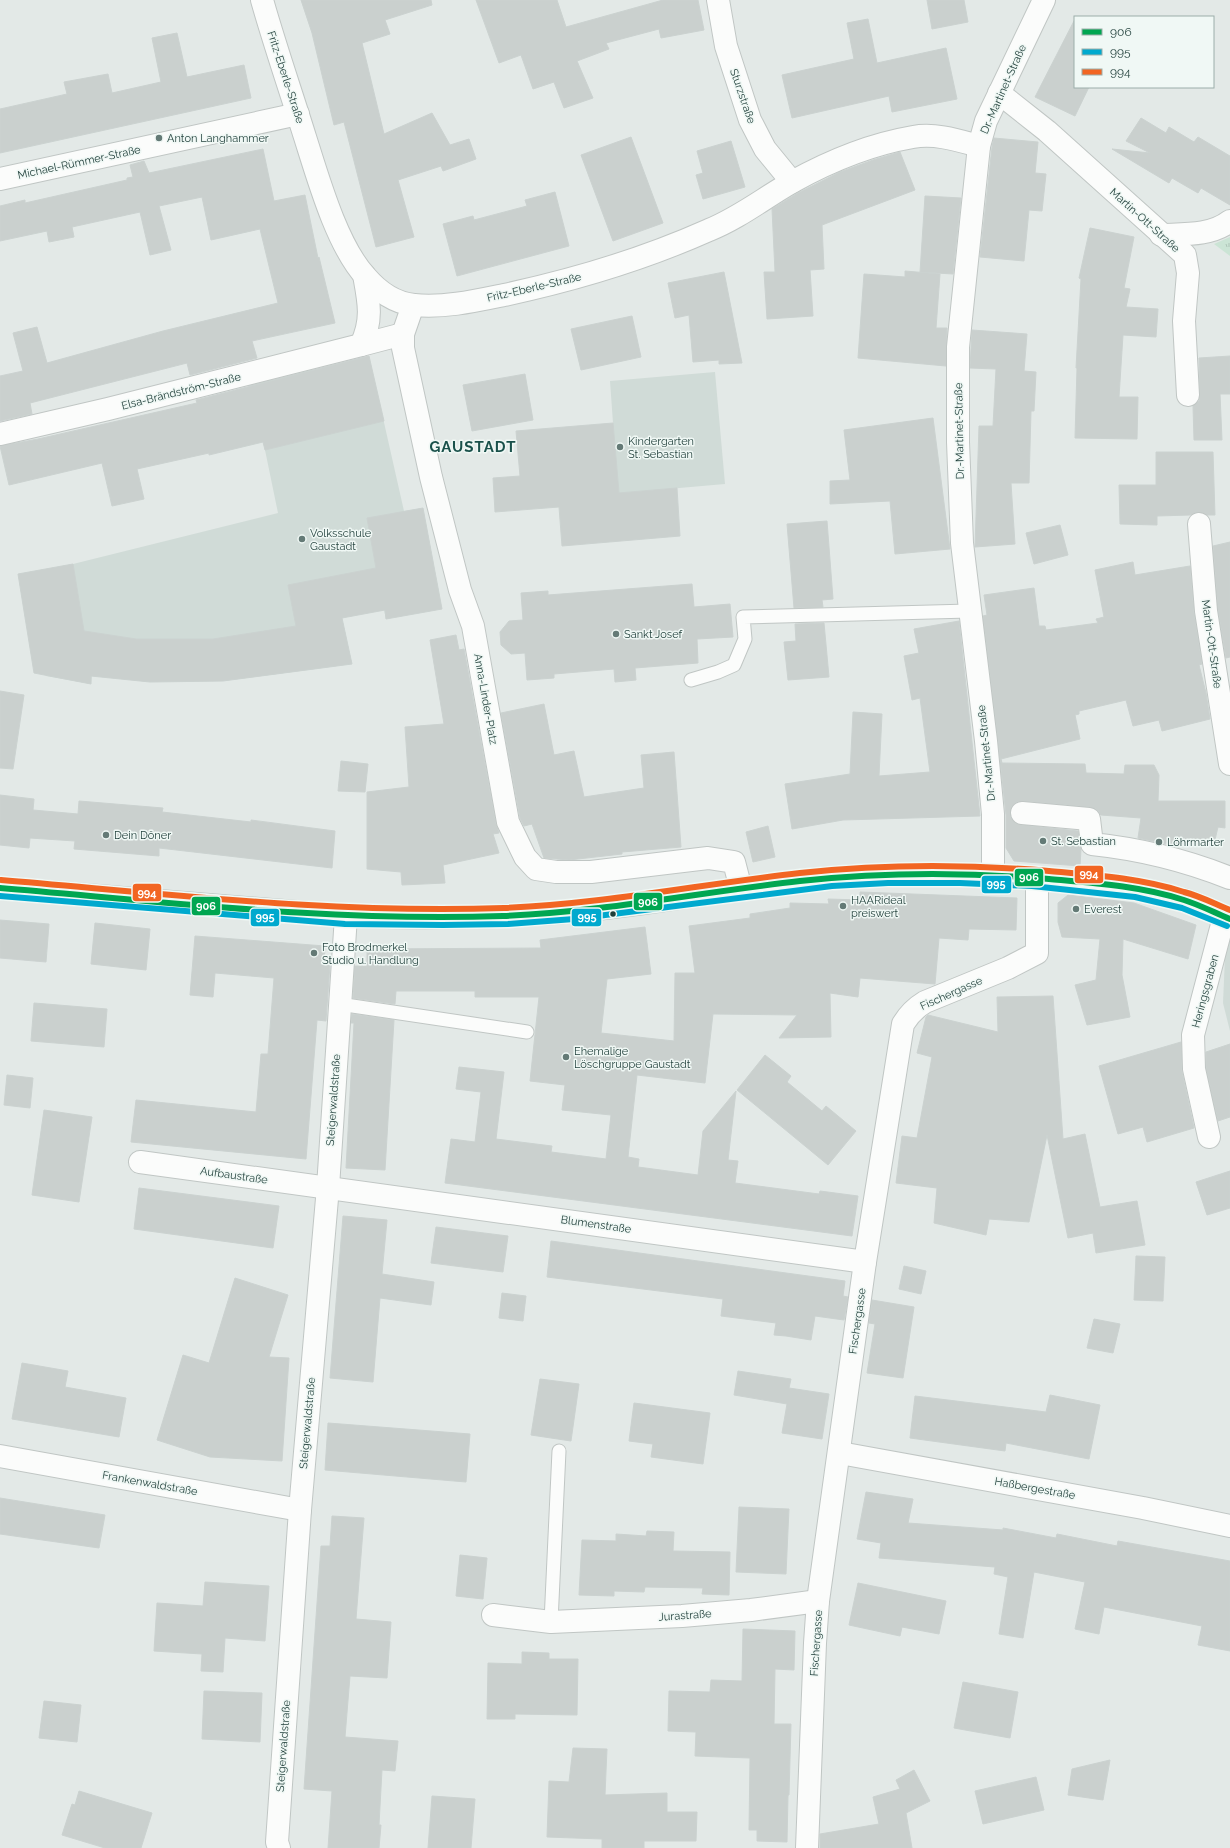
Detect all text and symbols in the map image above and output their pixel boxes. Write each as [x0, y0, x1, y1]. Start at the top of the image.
legend [1074, 16, 1214, 88]
text: 906 [1110, 25, 1132, 39]
street label: Fritz-Eberle-Straße [264, 29, 307, 125]
street label: Dr.-Martinet-Straße [978, 42, 1029, 136]
text: 995 [1110, 45, 1131, 59]
text: 994 [1110, 65, 1131, 79]
street label: Sturzstraße [727, 67, 758, 126]
place label: Anton Langhammer [167, 132, 269, 145]
marker: Anton Langhammer [154, 133, 164, 143]
street label: Michael-Rümmer-Straße [16, 143, 142, 182]
street label: Martin-Ott-Straße [1107, 186, 1183, 255]
street label: Fritz-Eberle-Straße [486, 270, 583, 305]
street label: Elsa-Brändström-Straße [120, 370, 243, 413]
street label: Dr.-Martinet-Straße [952, 382, 967, 479]
place label: Kindergarten St. Sebastian [628, 435, 694, 461]
district label: GAUSTADT [429, 438, 517, 456]
marker: Kindergarten St. Sebastian [615, 442, 625, 452]
place label: Volksschule Gaustadt [310, 527, 372, 553]
marker: Volksschule Gaustadt [297, 534, 307, 544]
street label: Martin-Ott-Straße [1199, 599, 1224, 690]
place label: Sankt Josef [624, 628, 683, 641]
marker: Sankt Josef [611, 629, 621, 639]
street label: Anna-Linder-Platz [471, 652, 500, 746]
street label: Dr.-Martinet-Straße [975, 704, 998, 802]
place label: Dein Döner [114, 829, 171, 842]
marker: Dein Döner [101, 830, 111, 840]
place label: St. Sebastian [1051, 835, 1116, 848]
marker: St. Sebastian [1038, 836, 1048, 846]
place label: Löhrmarter [1167, 836, 1224, 849]
marker: Löhrmarter [1154, 837, 1164, 847]
line badge: 994 [1074, 865, 1104, 884]
line badge: 906 [1014, 868, 1044, 887]
text: 994 [1079, 868, 1099, 881]
text: 906 [1019, 871, 1039, 884]
line badge: 995 [981, 875, 1012, 894]
text: 995 [986, 878, 1006, 891]
line badge: 994 [132, 883, 162, 902]
text: 994 [137, 887, 157, 900]
line badge: 906 [633, 892, 663, 911]
place label: HAARideal preiswert [851, 894, 906, 920]
line badge: 906 [191, 896, 221, 916]
text: 906 [638, 896, 658, 909]
text: 906 [196, 900, 216, 913]
marker: HAARideal preiswert [838, 901, 848, 911]
place label: Everest [1084, 903, 1122, 916]
marker: Everest [1071, 904, 1081, 914]
line badge: 995 [250, 908, 280, 927]
line badge: 995 [571, 908, 602, 927]
unlabelled marker [608, 909, 618, 919]
text: 995 [255, 911, 275, 924]
text: 995 [577, 911, 597, 924]
place label: Foto Brodmerkel Studio u. Handlung [322, 941, 419, 967]
marker: Foto Brodmerkel Studio u. Handlung [309, 948, 319, 958]
street label: Heringsgraben [1189, 953, 1222, 1029]
street label: Fischergasse [918, 974, 985, 1013]
place label: Ehemalige Löschgruppe Gaustadt [574, 1045, 691, 1071]
marker: Ehemalige Löschgruppe Gaustadt [561, 1052, 571, 1062]
street label: Steigerwaldstraße [324, 1053, 343, 1146]
street label: Aufbaustraße [199, 1164, 269, 1187]
street label: Blumenstraße [560, 1213, 633, 1236]
street label: Fischergasse [846, 1287, 869, 1355]
street label: Steigerwaldstraße [297, 1376, 318, 1469]
street label: Frankenwaldstraße [101, 1469, 199, 1498]
street label: Haßbergestraße [994, 1475, 1077, 1502]
street label: Jurastraße [658, 1607, 712, 1624]
street label: Fischergasse [808, 1609, 825, 1677]
street label: Steigerwaldstraße [274, 1699, 293, 1792]

